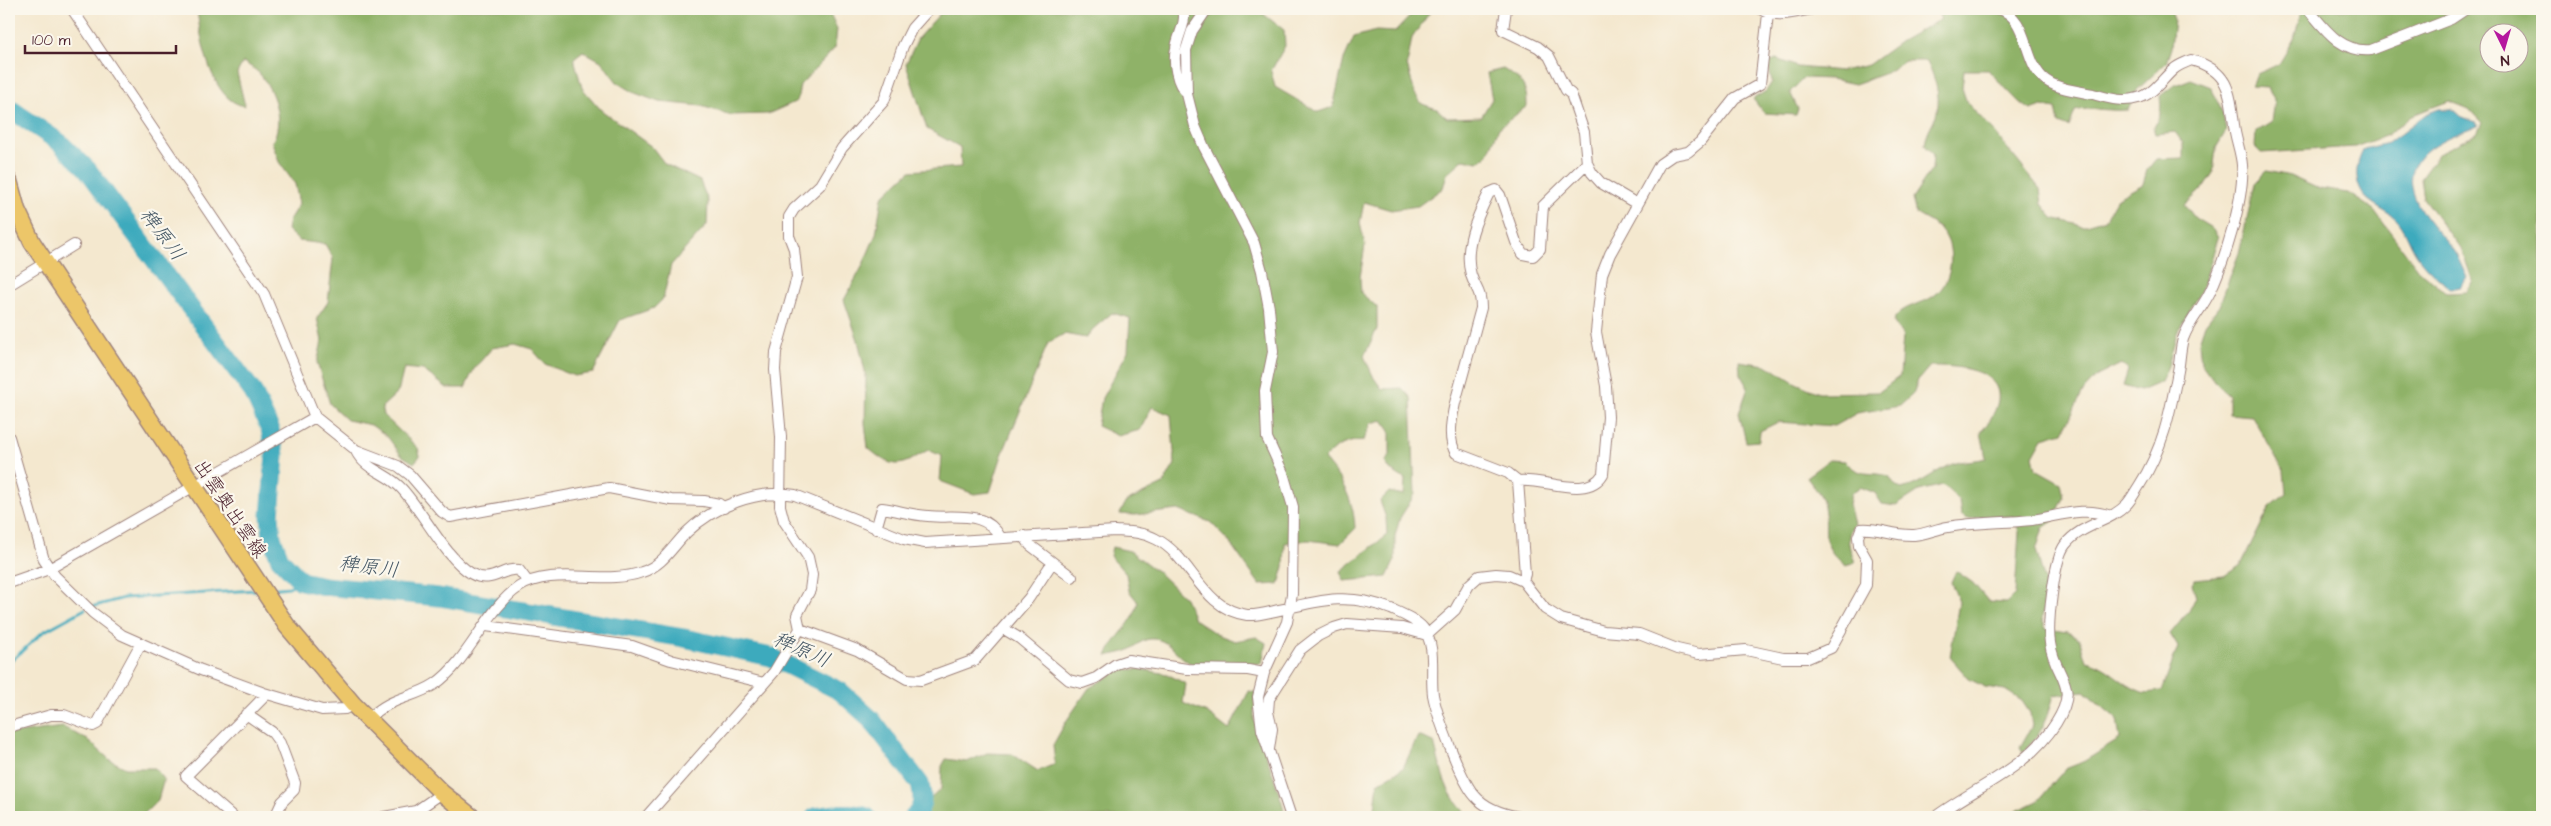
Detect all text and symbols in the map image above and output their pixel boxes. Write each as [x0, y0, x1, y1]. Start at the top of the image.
scale bar [25, 22, 176, 54]
north arrow [2478, 22, 2528, 72]
text: 100 m [32, 30, 71, 51]
text: N [2500, 50, 2510, 70]
water label: 稗原川 [133, 202, 191, 267]
street label: 出雲奥出雲線 [187, 454, 273, 564]
water label: 稗原川 [337, 549, 400, 585]
water label: 稗原川 [768, 625, 835, 675]

